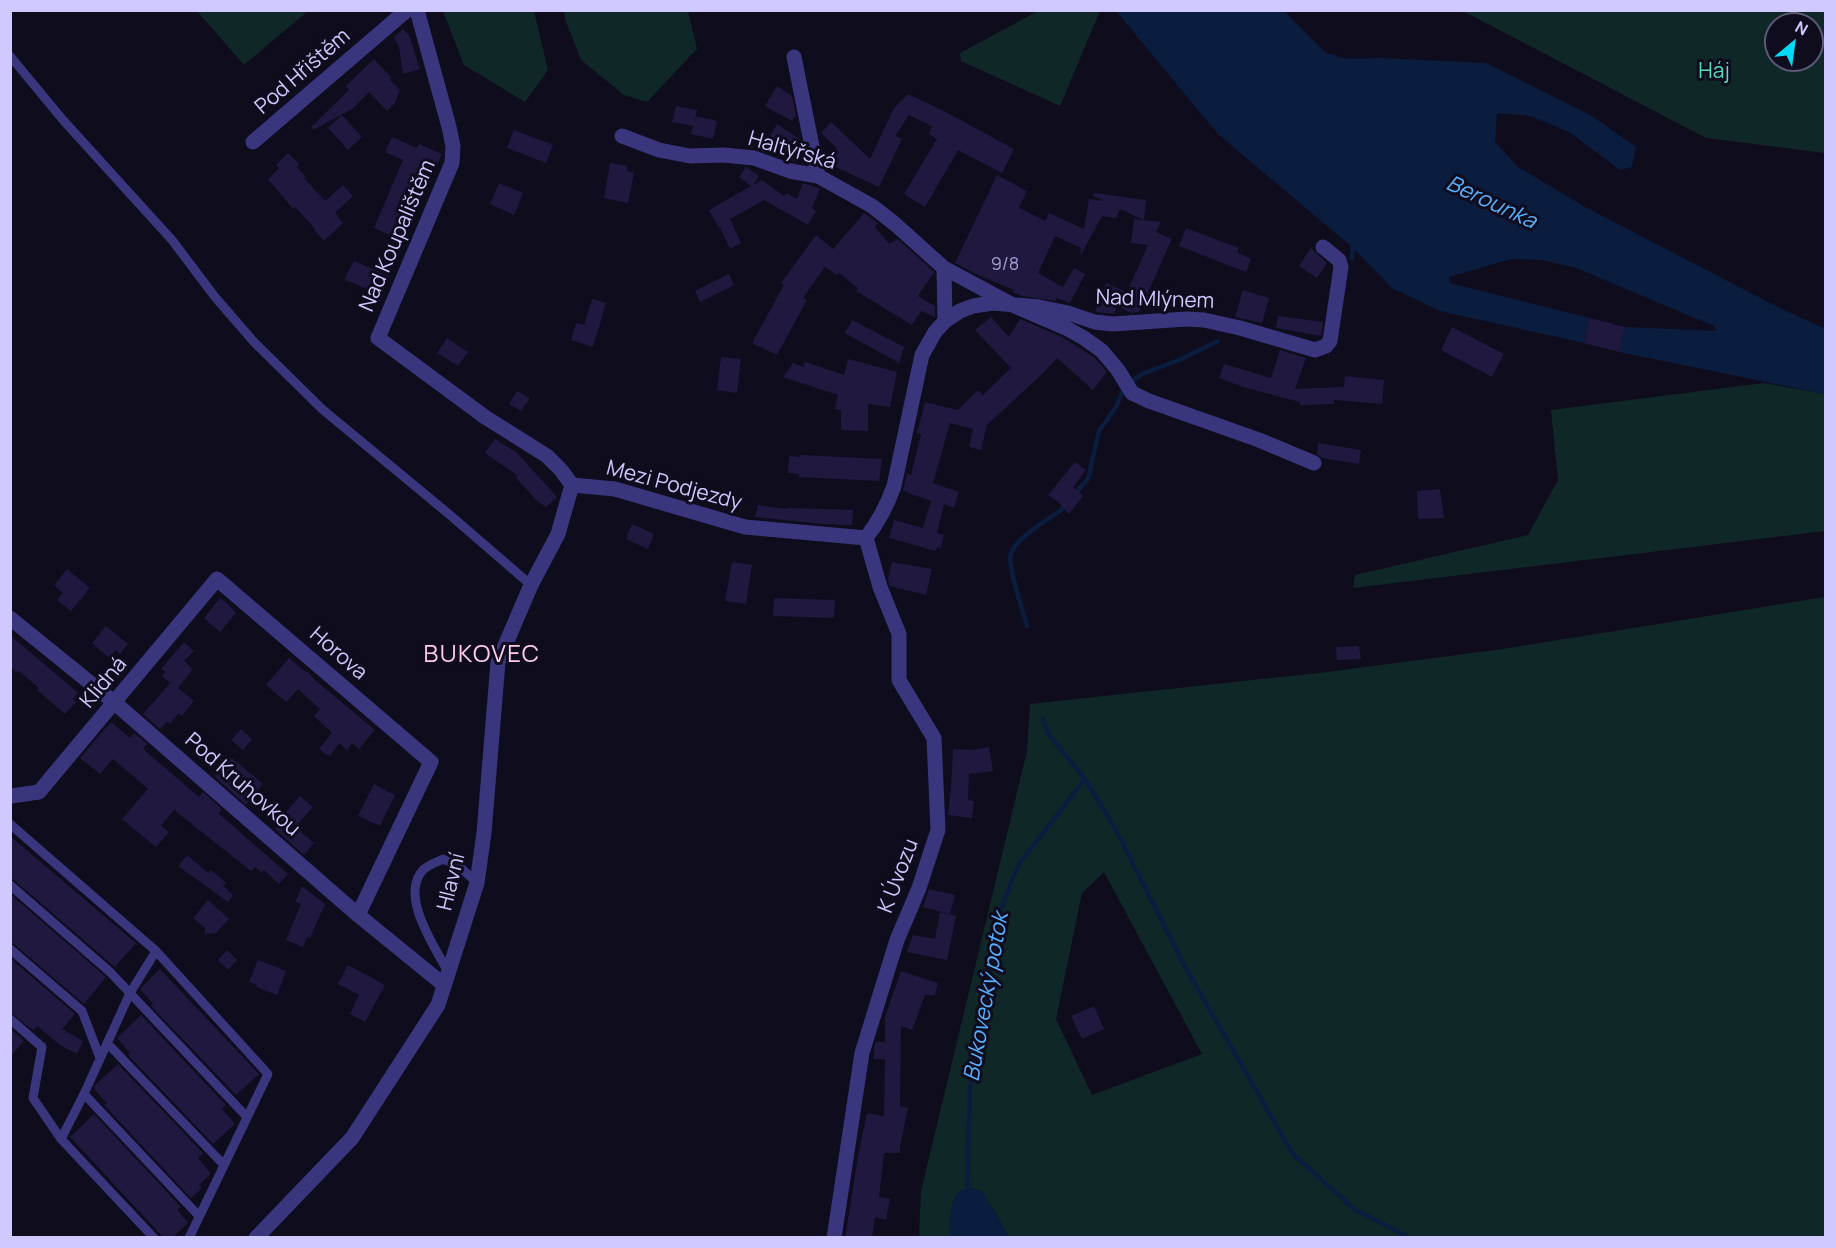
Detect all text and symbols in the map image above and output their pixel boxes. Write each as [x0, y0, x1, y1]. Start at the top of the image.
north arrow [1764, 12, 1824, 72]
text: N [1791, 16, 1812, 40]
street label: Pod Hřištěm [250, 24, 356, 120]
park label: Háj [1698, 59, 1730, 85]
street label: Haltýřská [745, 126, 839, 176]
street label: Nad Koupalištěm [355, 156, 441, 316]
water label: Berounka [1442, 171, 1540, 235]
house number: 9/8 [991, 254, 1019, 276]
street label: Nad Mlýnem [1095, 285, 1215, 315]
street label: Mezi Podjezdy [604, 456, 744, 516]
street label: Horova [304, 622, 372, 686]
district label: BUKOVEC [424, 641, 540, 669]
street label: Klidná [75, 652, 133, 714]
street label: Pod Kruhovkou [179, 728, 305, 842]
street label: K Úvozu [873, 835, 925, 917]
street label: Hlavní [433, 851, 471, 913]
water label: Bukovecký potok [959, 911, 1015, 1083]

